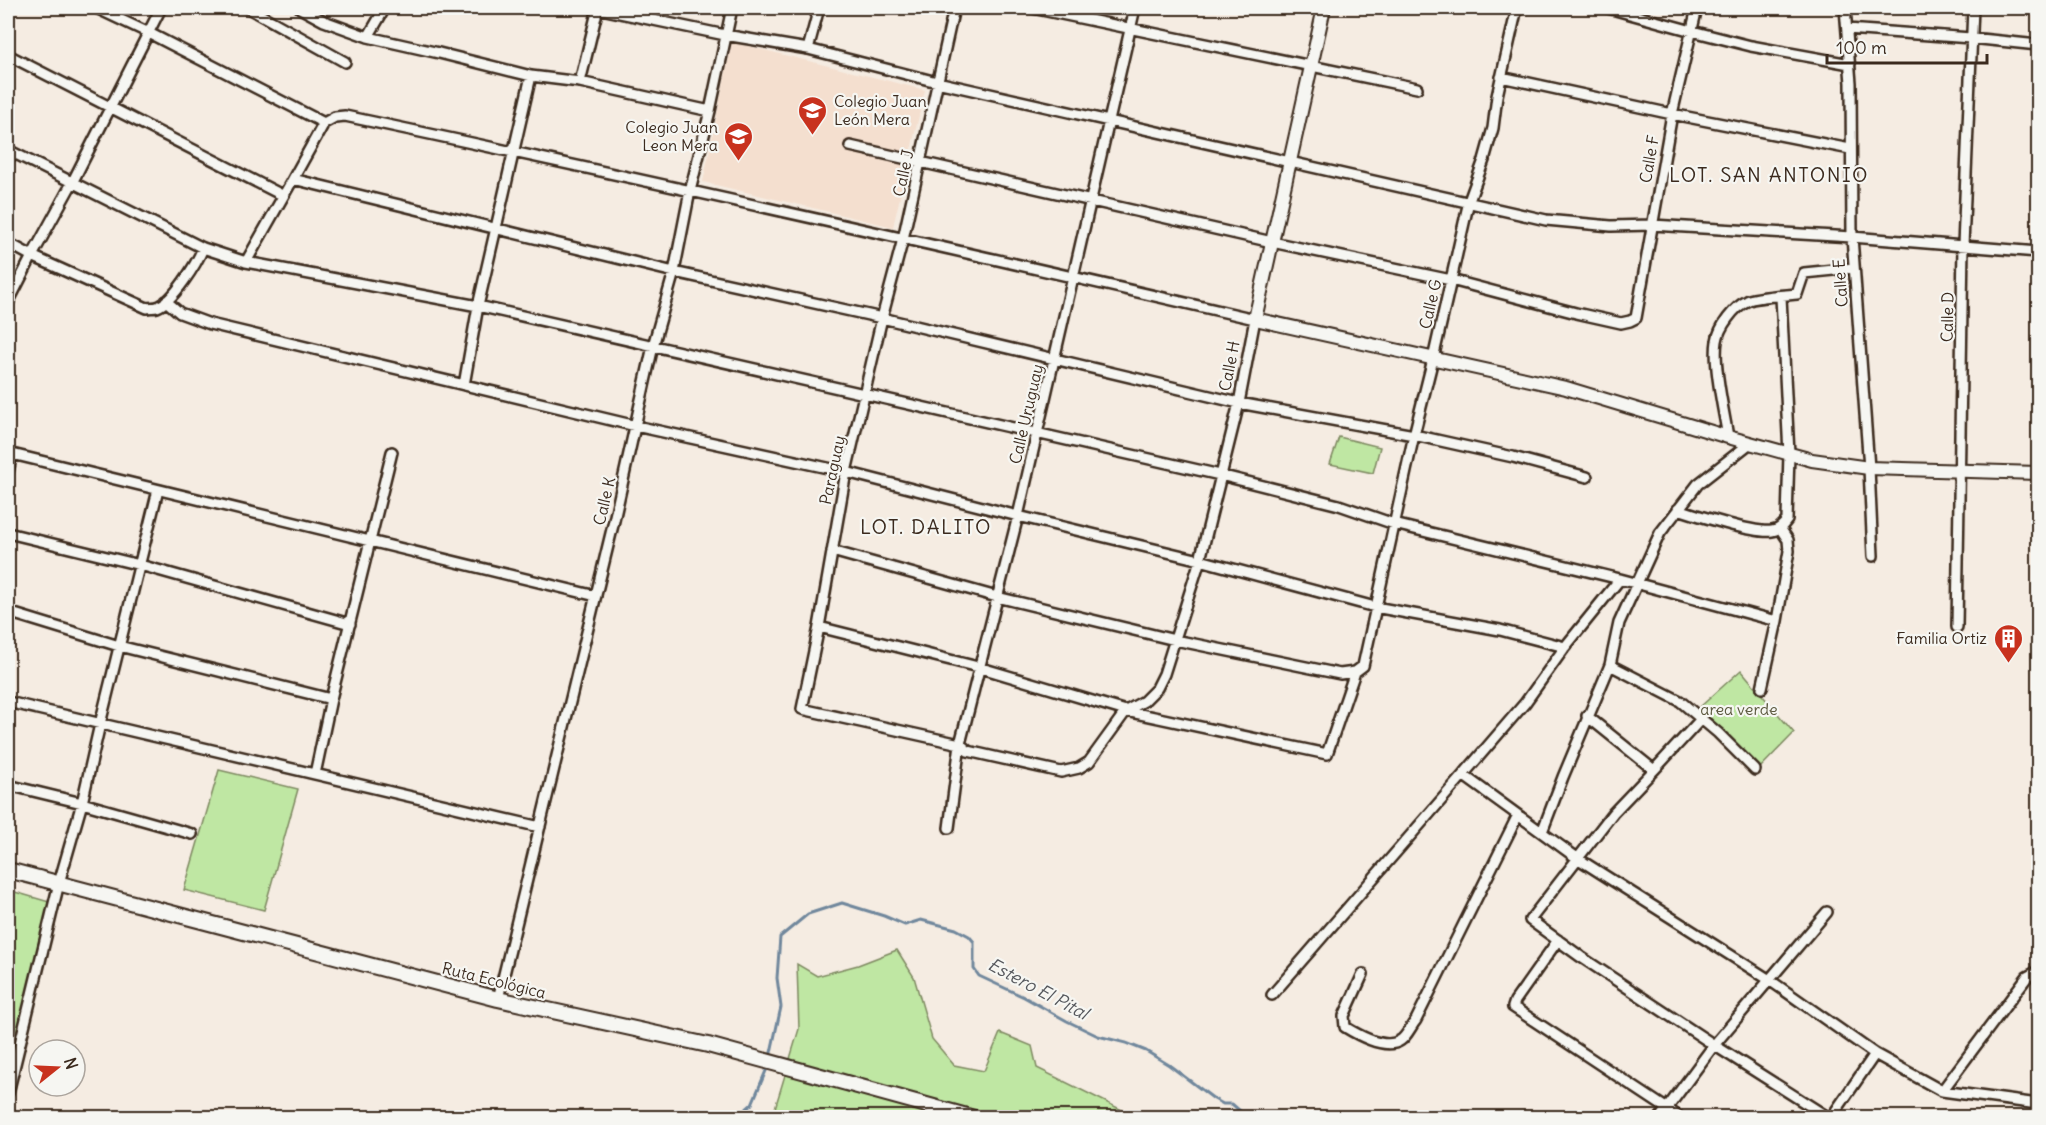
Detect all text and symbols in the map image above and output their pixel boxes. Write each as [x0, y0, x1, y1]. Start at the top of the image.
scale bar [1827, 27, 1988, 65]
text: 100 m [1836, 36, 1887, 59]
place label: Colegio Juan León Mera [834, 91, 927, 129]
school or university icon: Colegio Juan León Mera [797, 94, 829, 136]
place label: Colegio Juan Leon Mera [625, 117, 718, 155]
school or university icon: Colegio Juan Leon Mera [723, 120, 755, 162]
street label: Calle F [1635, 134, 1663, 184]
street label: Calle J [888, 148, 918, 198]
district label: LOT. SAN ANTONIO [1669, 162, 1869, 187]
street label: Calle E [1828, 258, 1852, 308]
street label: Calle G [1415, 277, 1445, 331]
street label: Calle D [1937, 292, 1957, 342]
street label: Calle H [1214, 339, 1244, 393]
street label: Calle Uruguay [1005, 362, 1047, 466]
street label: Paraguay [815, 434, 849, 506]
street label: Calle K [589, 475, 619, 527]
district label: LOT. DALITO [860, 514, 992, 539]
building icon: Familia Ortiz [1992, 622, 2024, 664]
place label: Familia Ortiz [1896, 628, 1987, 648]
park label: area verde [1700, 699, 1778, 719]
water label: Estero El Pital [984, 953, 1095, 1026]
street label: Ruta Ecológica [440, 957, 548, 1003]
north arrow [27, 1038, 87, 1098]
text: N [60, 1055, 82, 1072]

